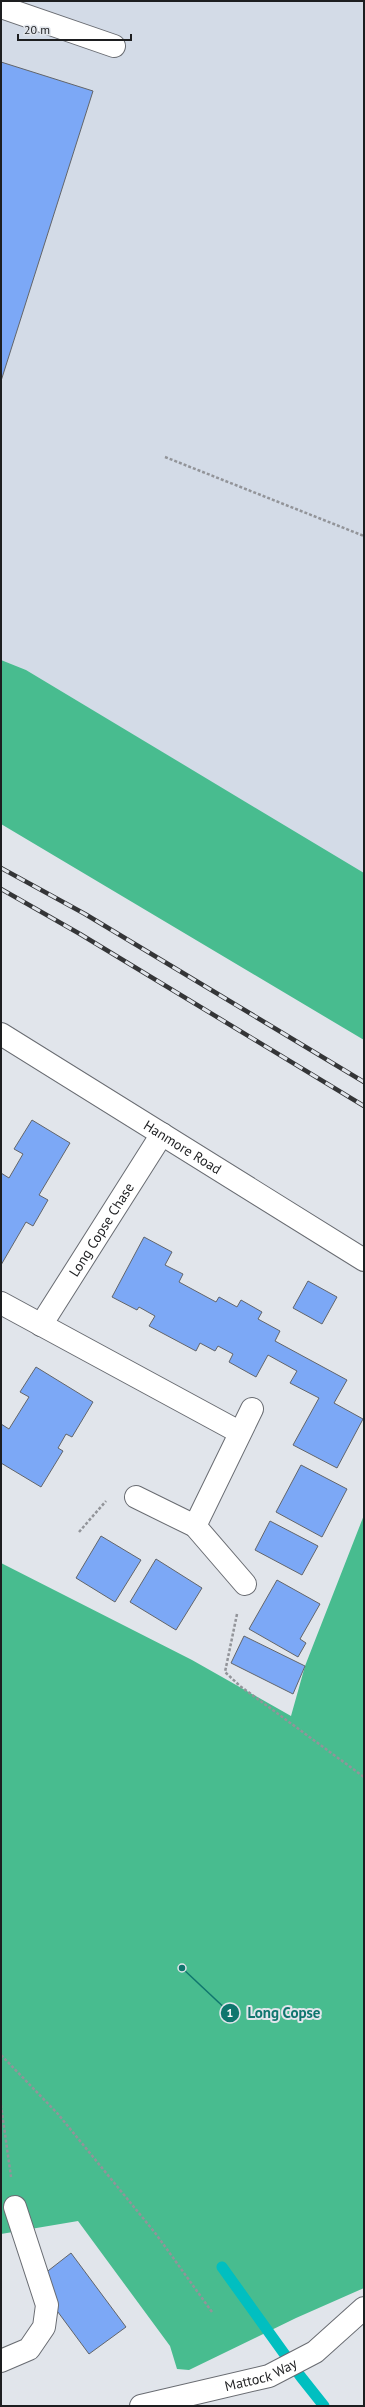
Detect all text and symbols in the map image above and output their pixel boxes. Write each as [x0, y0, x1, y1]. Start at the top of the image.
scale bar [18, 16, 131, 42]
text: 20 m [24, 22, 50, 37]
street label: Hanmore Road [140, 1116, 225, 1178]
street label: Long Copse Chase [65, 1179, 138, 1280]
callout: Long Copse [220, 1999, 329, 2026]
text: Long Copse [247, 2003, 321, 2022]
text: 1 [227, 2005, 233, 2020]
street label: Mattock Way [223, 2354, 300, 2395]

